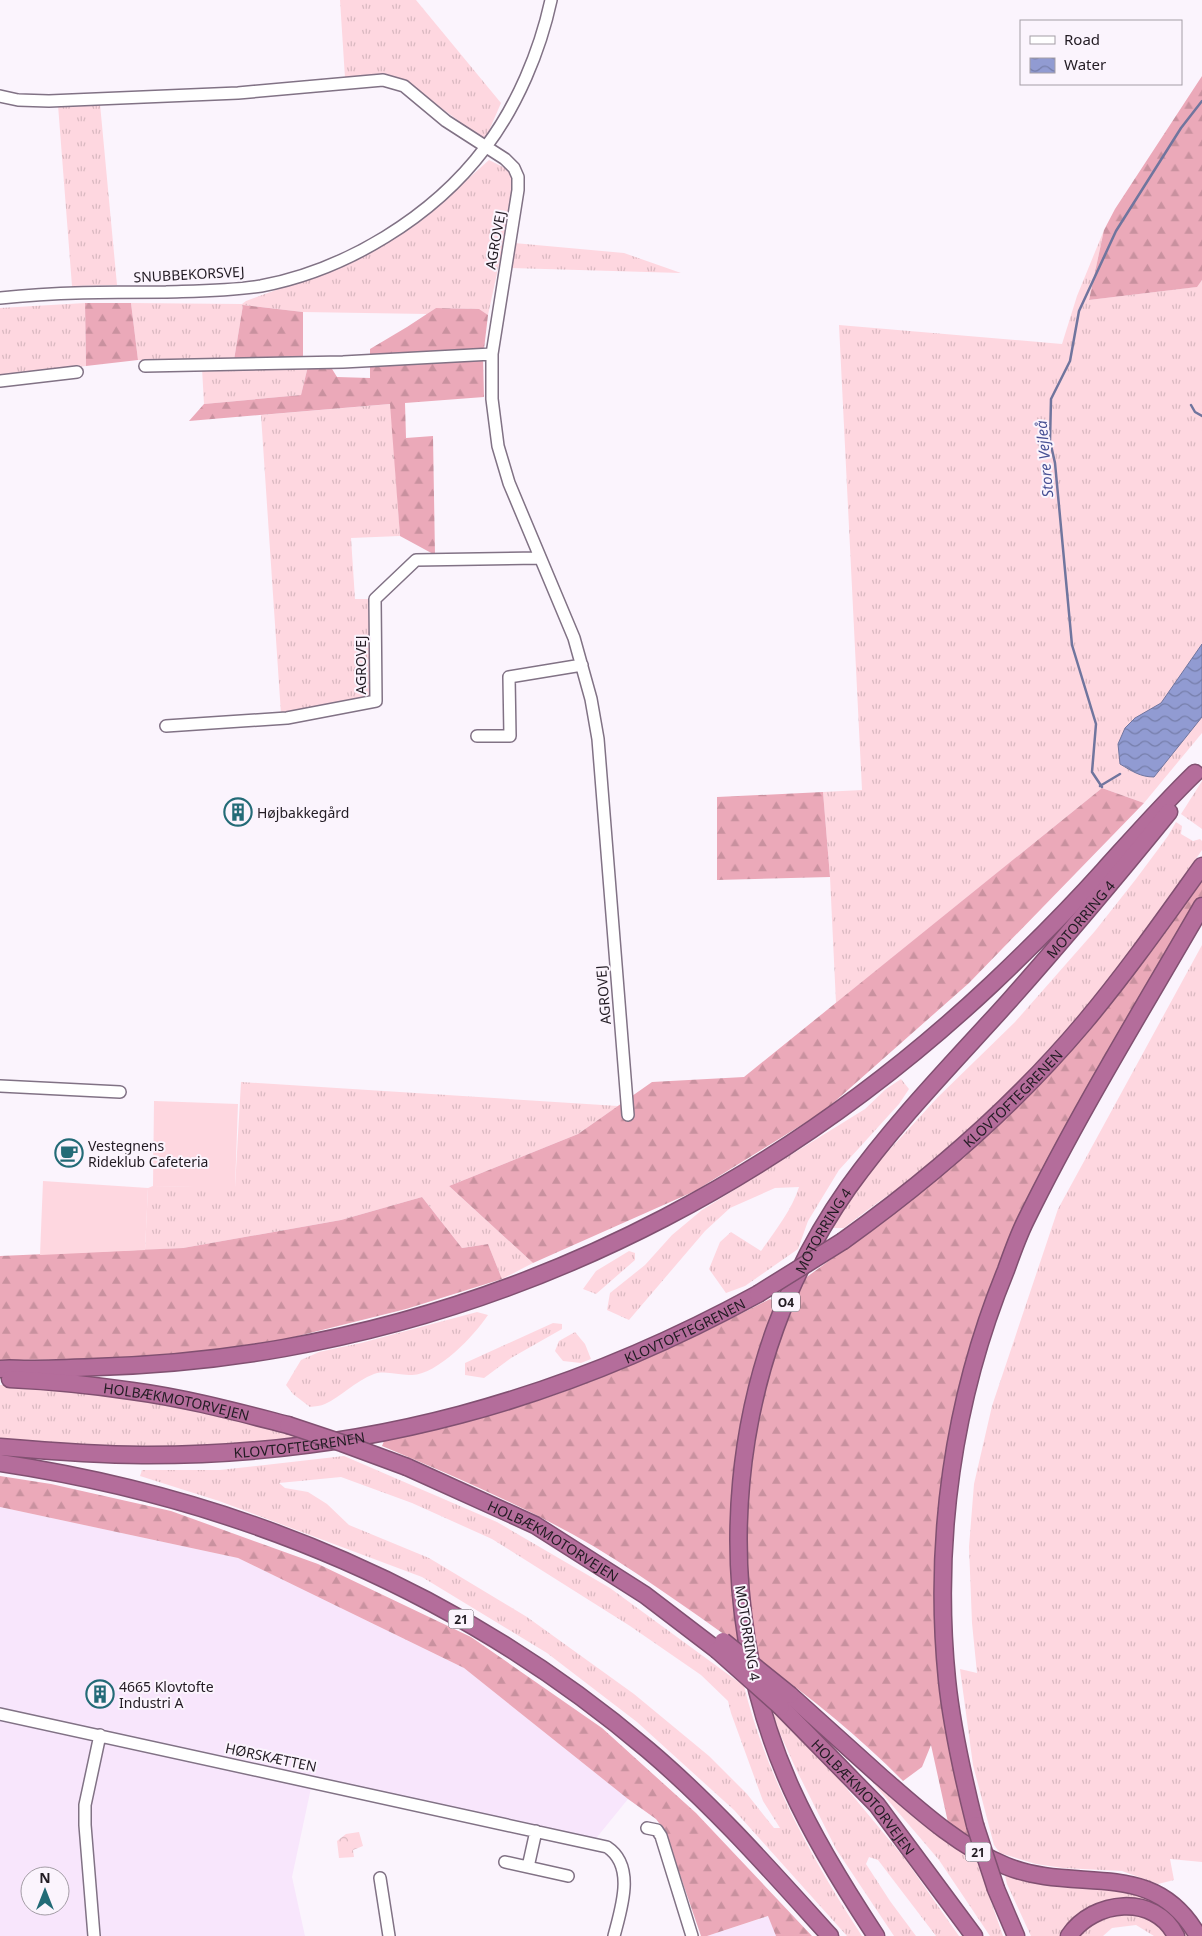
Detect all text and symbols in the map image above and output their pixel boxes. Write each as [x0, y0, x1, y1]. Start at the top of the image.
legend [1020, 20, 1182, 85]
text: Road [1064, 29, 1100, 49]
text: Water [1064, 54, 1106, 74]
street label: AGROVEJ [481, 209, 509, 271]
street label: SNUBBEKORSVEJ [133, 262, 245, 286]
water label: Store Vejleå [1031, 419, 1057, 498]
street label: AGROVEJ [351, 635, 370, 695]
building icon: Højbakkegård [223, 797, 253, 827]
place label: Højbakkegård [257, 803, 349, 822]
street label: MOTORRING 4 [1042, 876, 1118, 962]
street label: AGROVEJ [591, 965, 615, 1025]
street label: KLOVTOFTEGRENEN [959, 1045, 1066, 1151]
place label: Vestegnens Rideklub Cafeteria [88, 1136, 208, 1171]
cafe icon: Vestegnens Rideklub Cafeteria [54, 1138, 84, 1168]
street label: MOTORRING 4 [790, 1184, 855, 1276]
road number: O4 [772, 1292, 800, 1311]
street label: KLOVTOFTEGRENEN [621, 1293, 748, 1367]
street label: HOLBÆKMOTORVEJEN [102, 1378, 252, 1424]
street label: KLOVTOFTEGRENEN [233, 1427, 366, 1462]
street label: HOLBÆKMOTORVEJEN [485, 1495, 623, 1585]
street label: MOTORRING 4 [731, 1584, 765, 1682]
road number: 21 [448, 1610, 474, 1628]
place label: 4665 Klovtofte Industri A [119, 1677, 214, 1712]
building icon: 4665 Klovtofte Industri A [85, 1679, 115, 1709]
street label: HOLBÆKMOTORVEJEN [808, 1734, 920, 1858]
street label: HØRSKÆTTEN [224, 1738, 318, 1776]
road number: 21 [966, 1842, 990, 1861]
north arrow [20, 1866, 70, 1916]
text: N [39, 1868, 51, 1887]

